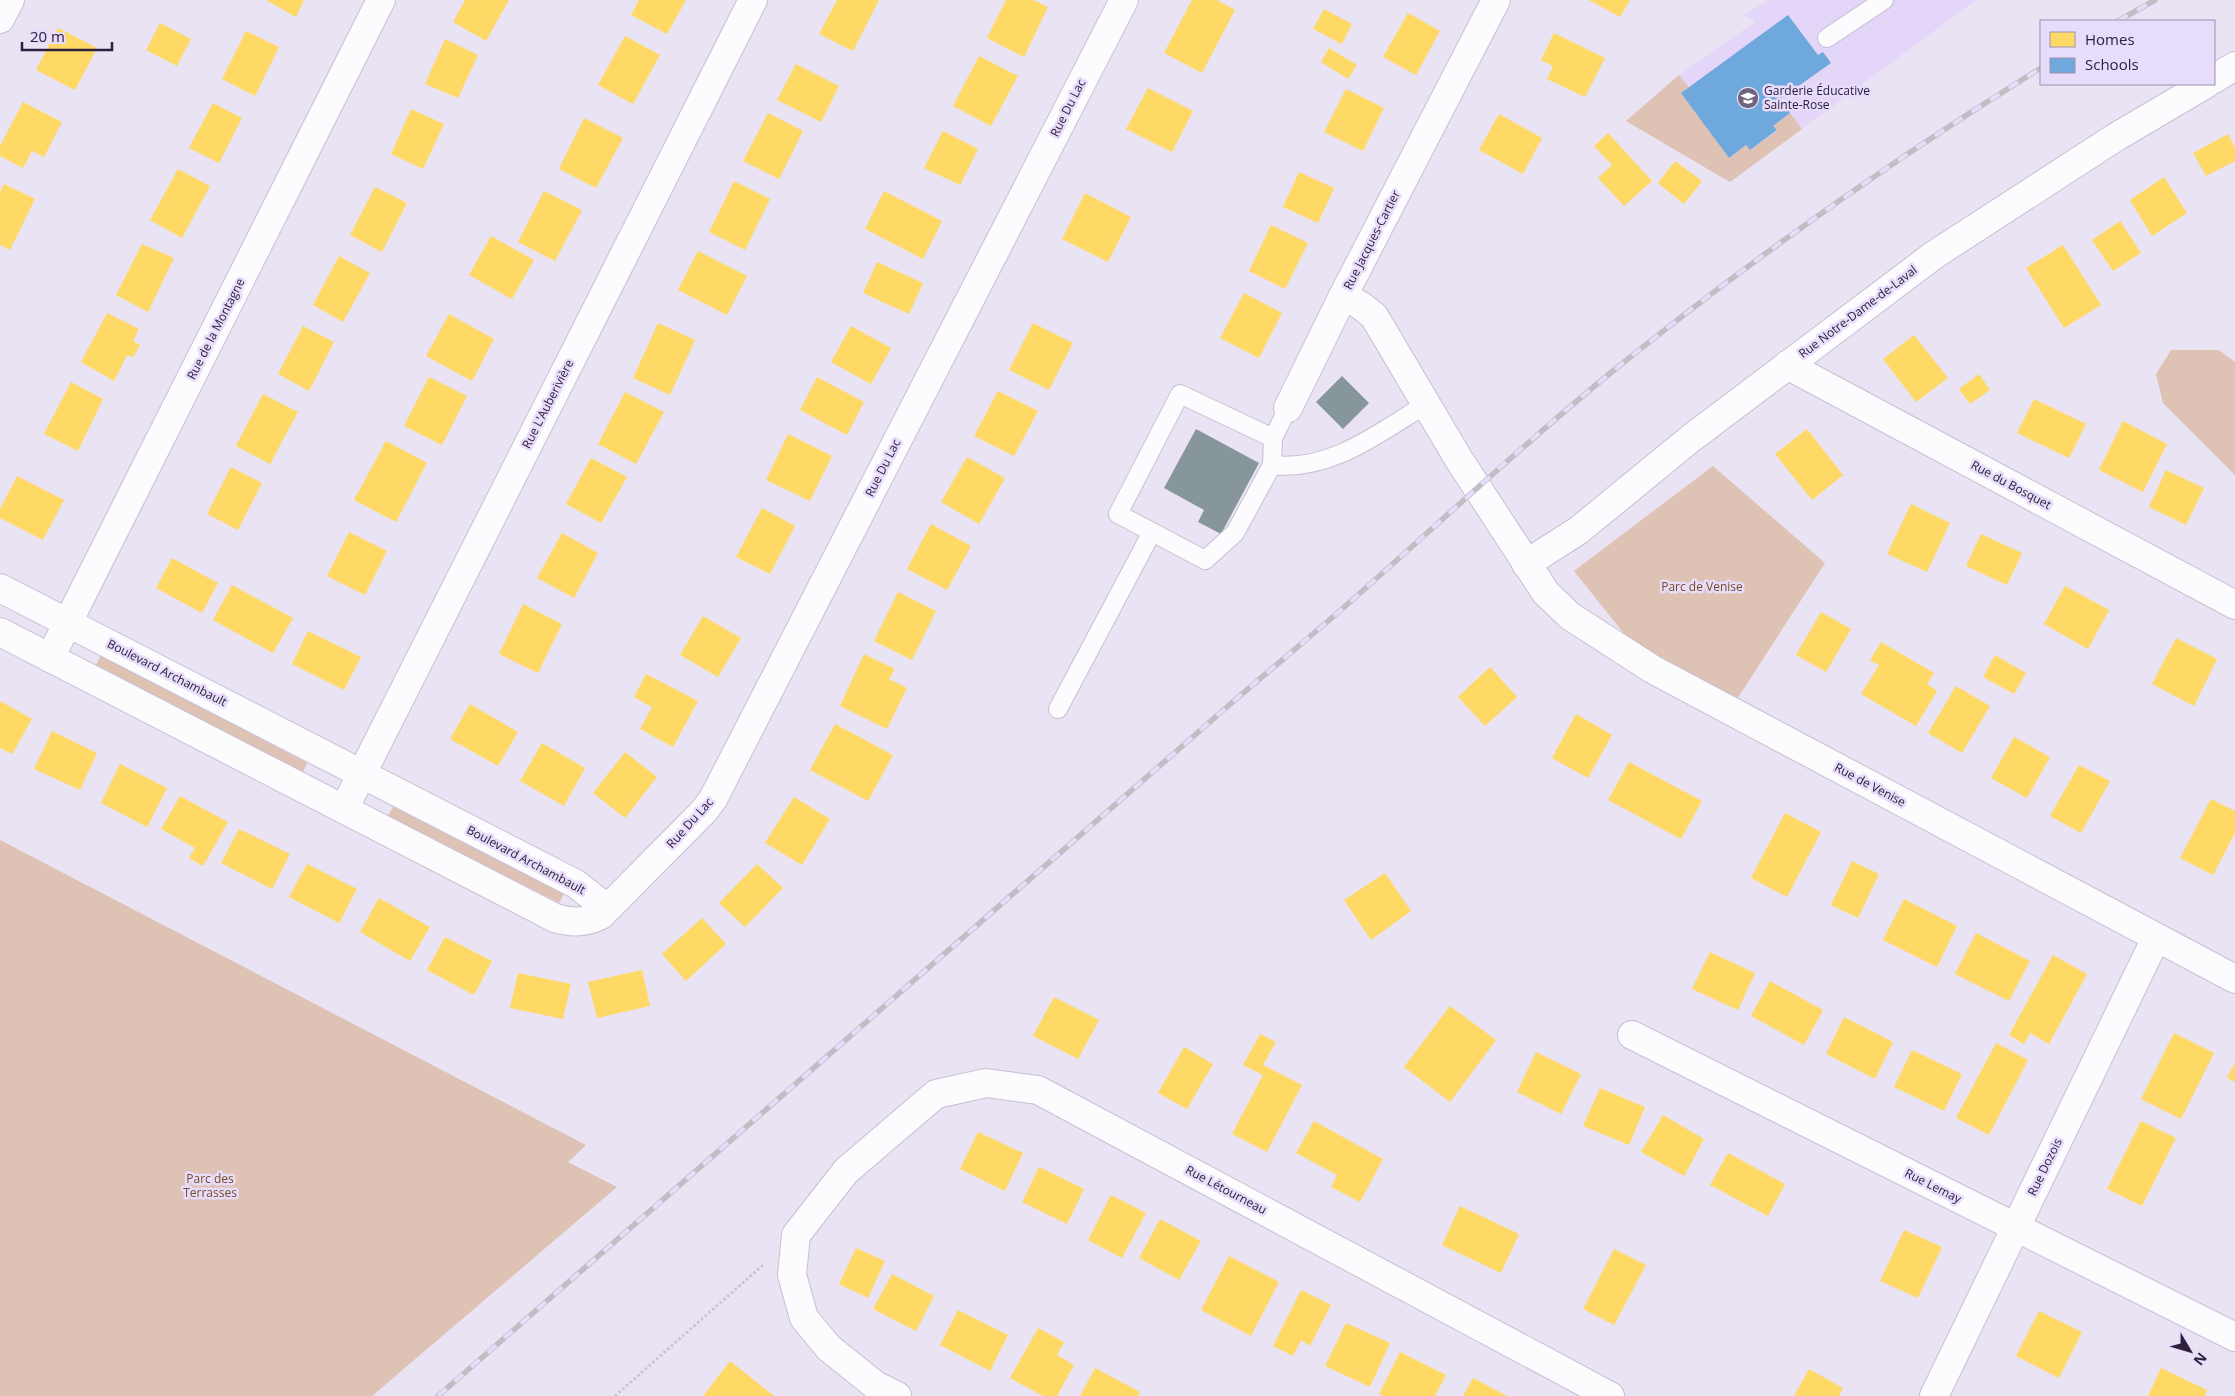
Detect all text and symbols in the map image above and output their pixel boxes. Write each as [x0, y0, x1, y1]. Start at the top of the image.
scale bar [22, 20, 112, 52]
legend [2040, 20, 2215, 85]
text: 20 m [30, 26, 65, 46]
text: Homes [2085, 29, 2135, 49]
text: Schools [2085, 54, 2139, 74]
street label: Rue Du Lac [1046, 76, 1089, 139]
place label: Garderie Éducative Sainte-Rose [1764, 82, 1870, 113]
school or university icon: Garderie Éducative Sainte-Rose [1736, 86, 1760, 110]
street label: Rue Jacques-Cartier [1339, 187, 1404, 292]
street label: Rue Notre-Dame-de-Laval [1795, 261, 1920, 362]
street label: Rue de la Montagne [183, 275, 249, 382]
street label: Rue L'Auberivière [518, 356, 577, 451]
street label: Rue Du Lac [861, 436, 904, 499]
street label: Rue du Bosquet [1968, 456, 2054, 513]
park label: Parc de Venise [1661, 578, 1743, 595]
street label: Boulevard Archambault [104, 635, 230, 710]
street label: Rue de Venise [1832, 759, 1909, 811]
street label: Rue Du Lac [662, 794, 717, 852]
street label: Boulevard Archambault [464, 821, 589, 898]
street label: Rue Dozois [2023, 1135, 2066, 1198]
street label: Rue Létourneau [1183, 1161, 1270, 1218]
street label: Rue Lemay [1902, 1164, 1965, 1208]
park label: Parc des Terrasses [183, 1170, 237, 1201]
north arrow [2165, 1326, 2215, 1376]
text: N [2190, 1349, 2212, 1370]

